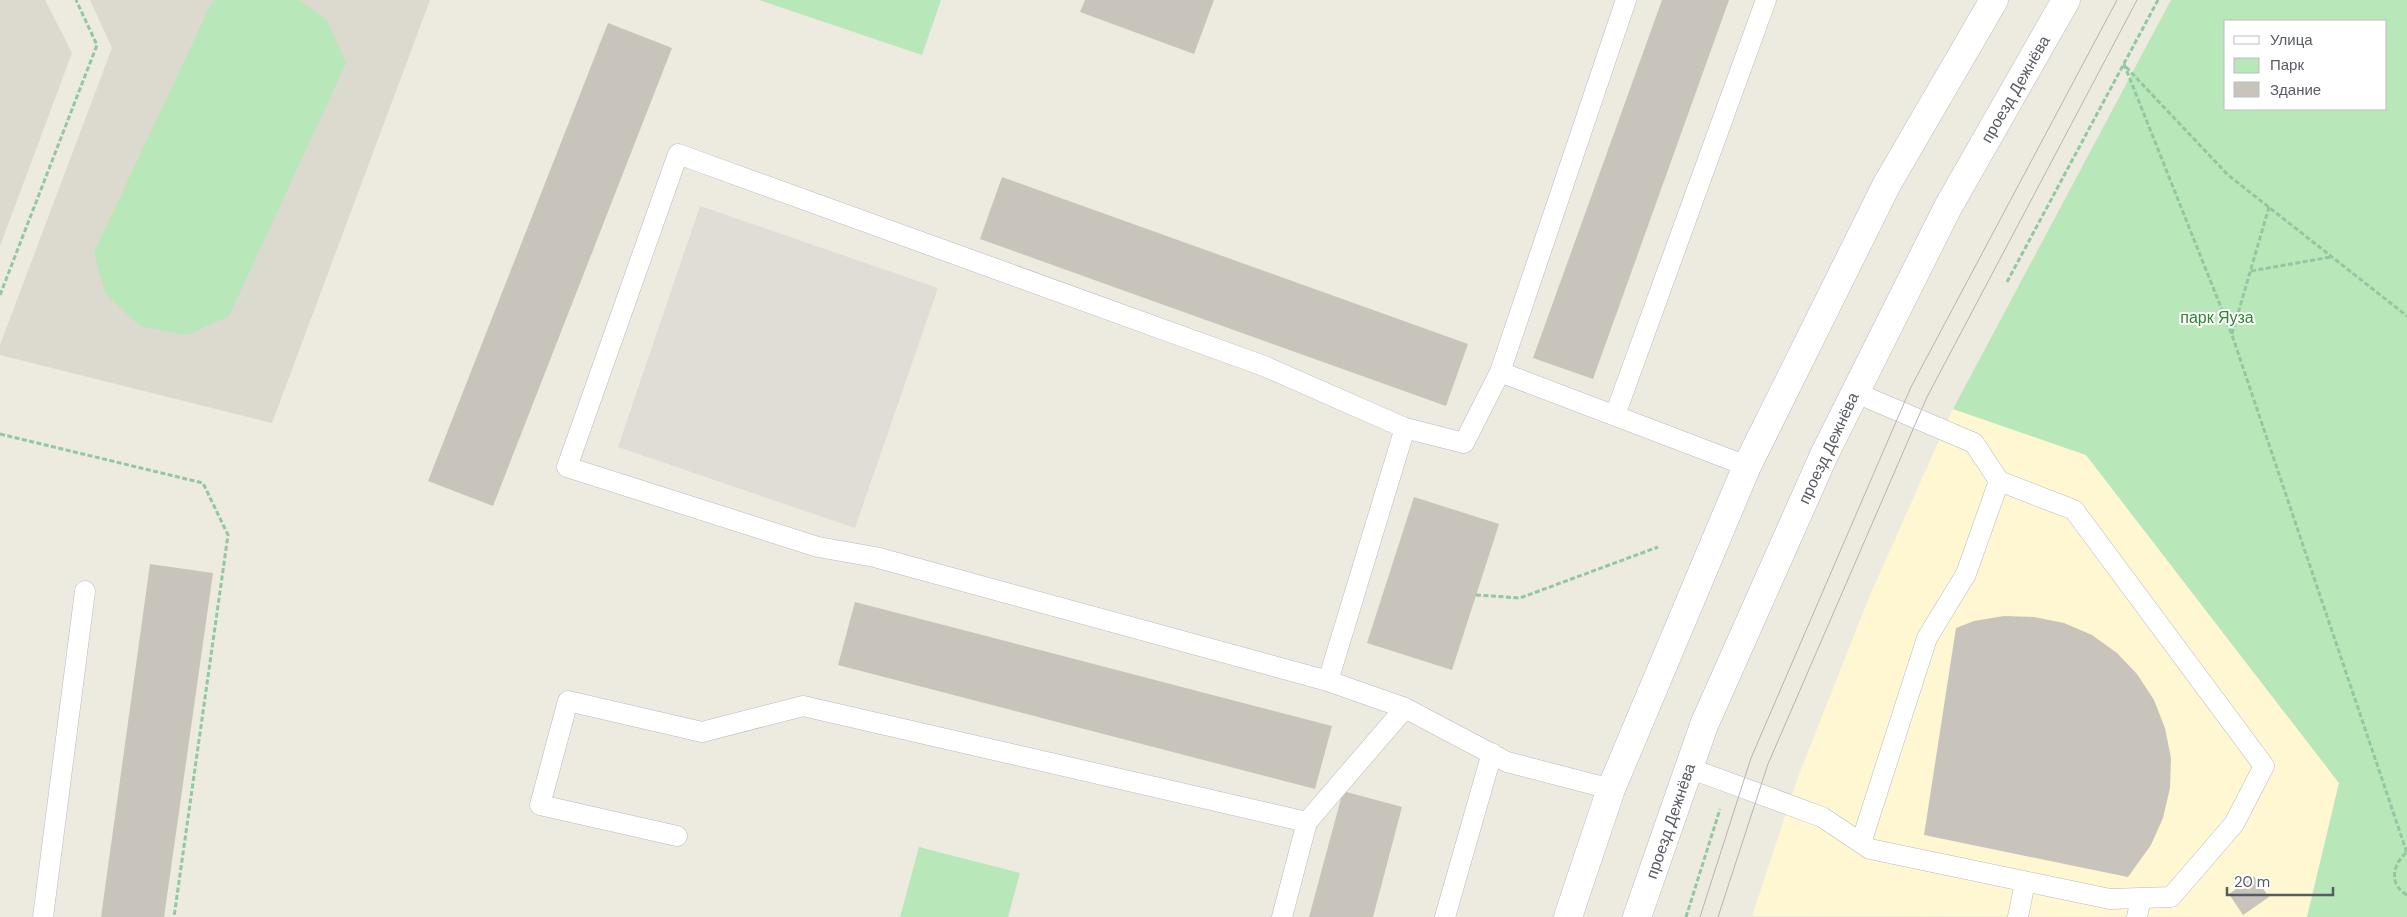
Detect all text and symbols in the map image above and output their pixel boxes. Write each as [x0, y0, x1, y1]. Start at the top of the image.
legend [2224, 20, 2387, 110]
text: Улица [2270, 30, 2313, 50]
street label: проезд Дежнёва [1976, 32, 2055, 147]
text: Парк [2270, 55, 2304, 75]
text: Здание [2270, 80, 2321, 100]
park label: парк Яуза [2180, 307, 2254, 328]
street label: проезд Дежнёва [1793, 389, 1864, 507]
street label: проезд Дежнёва [1641, 761, 1700, 882]
scale bar [2227, 864, 2333, 896]
text: 20 m [2234, 872, 2270, 892]

